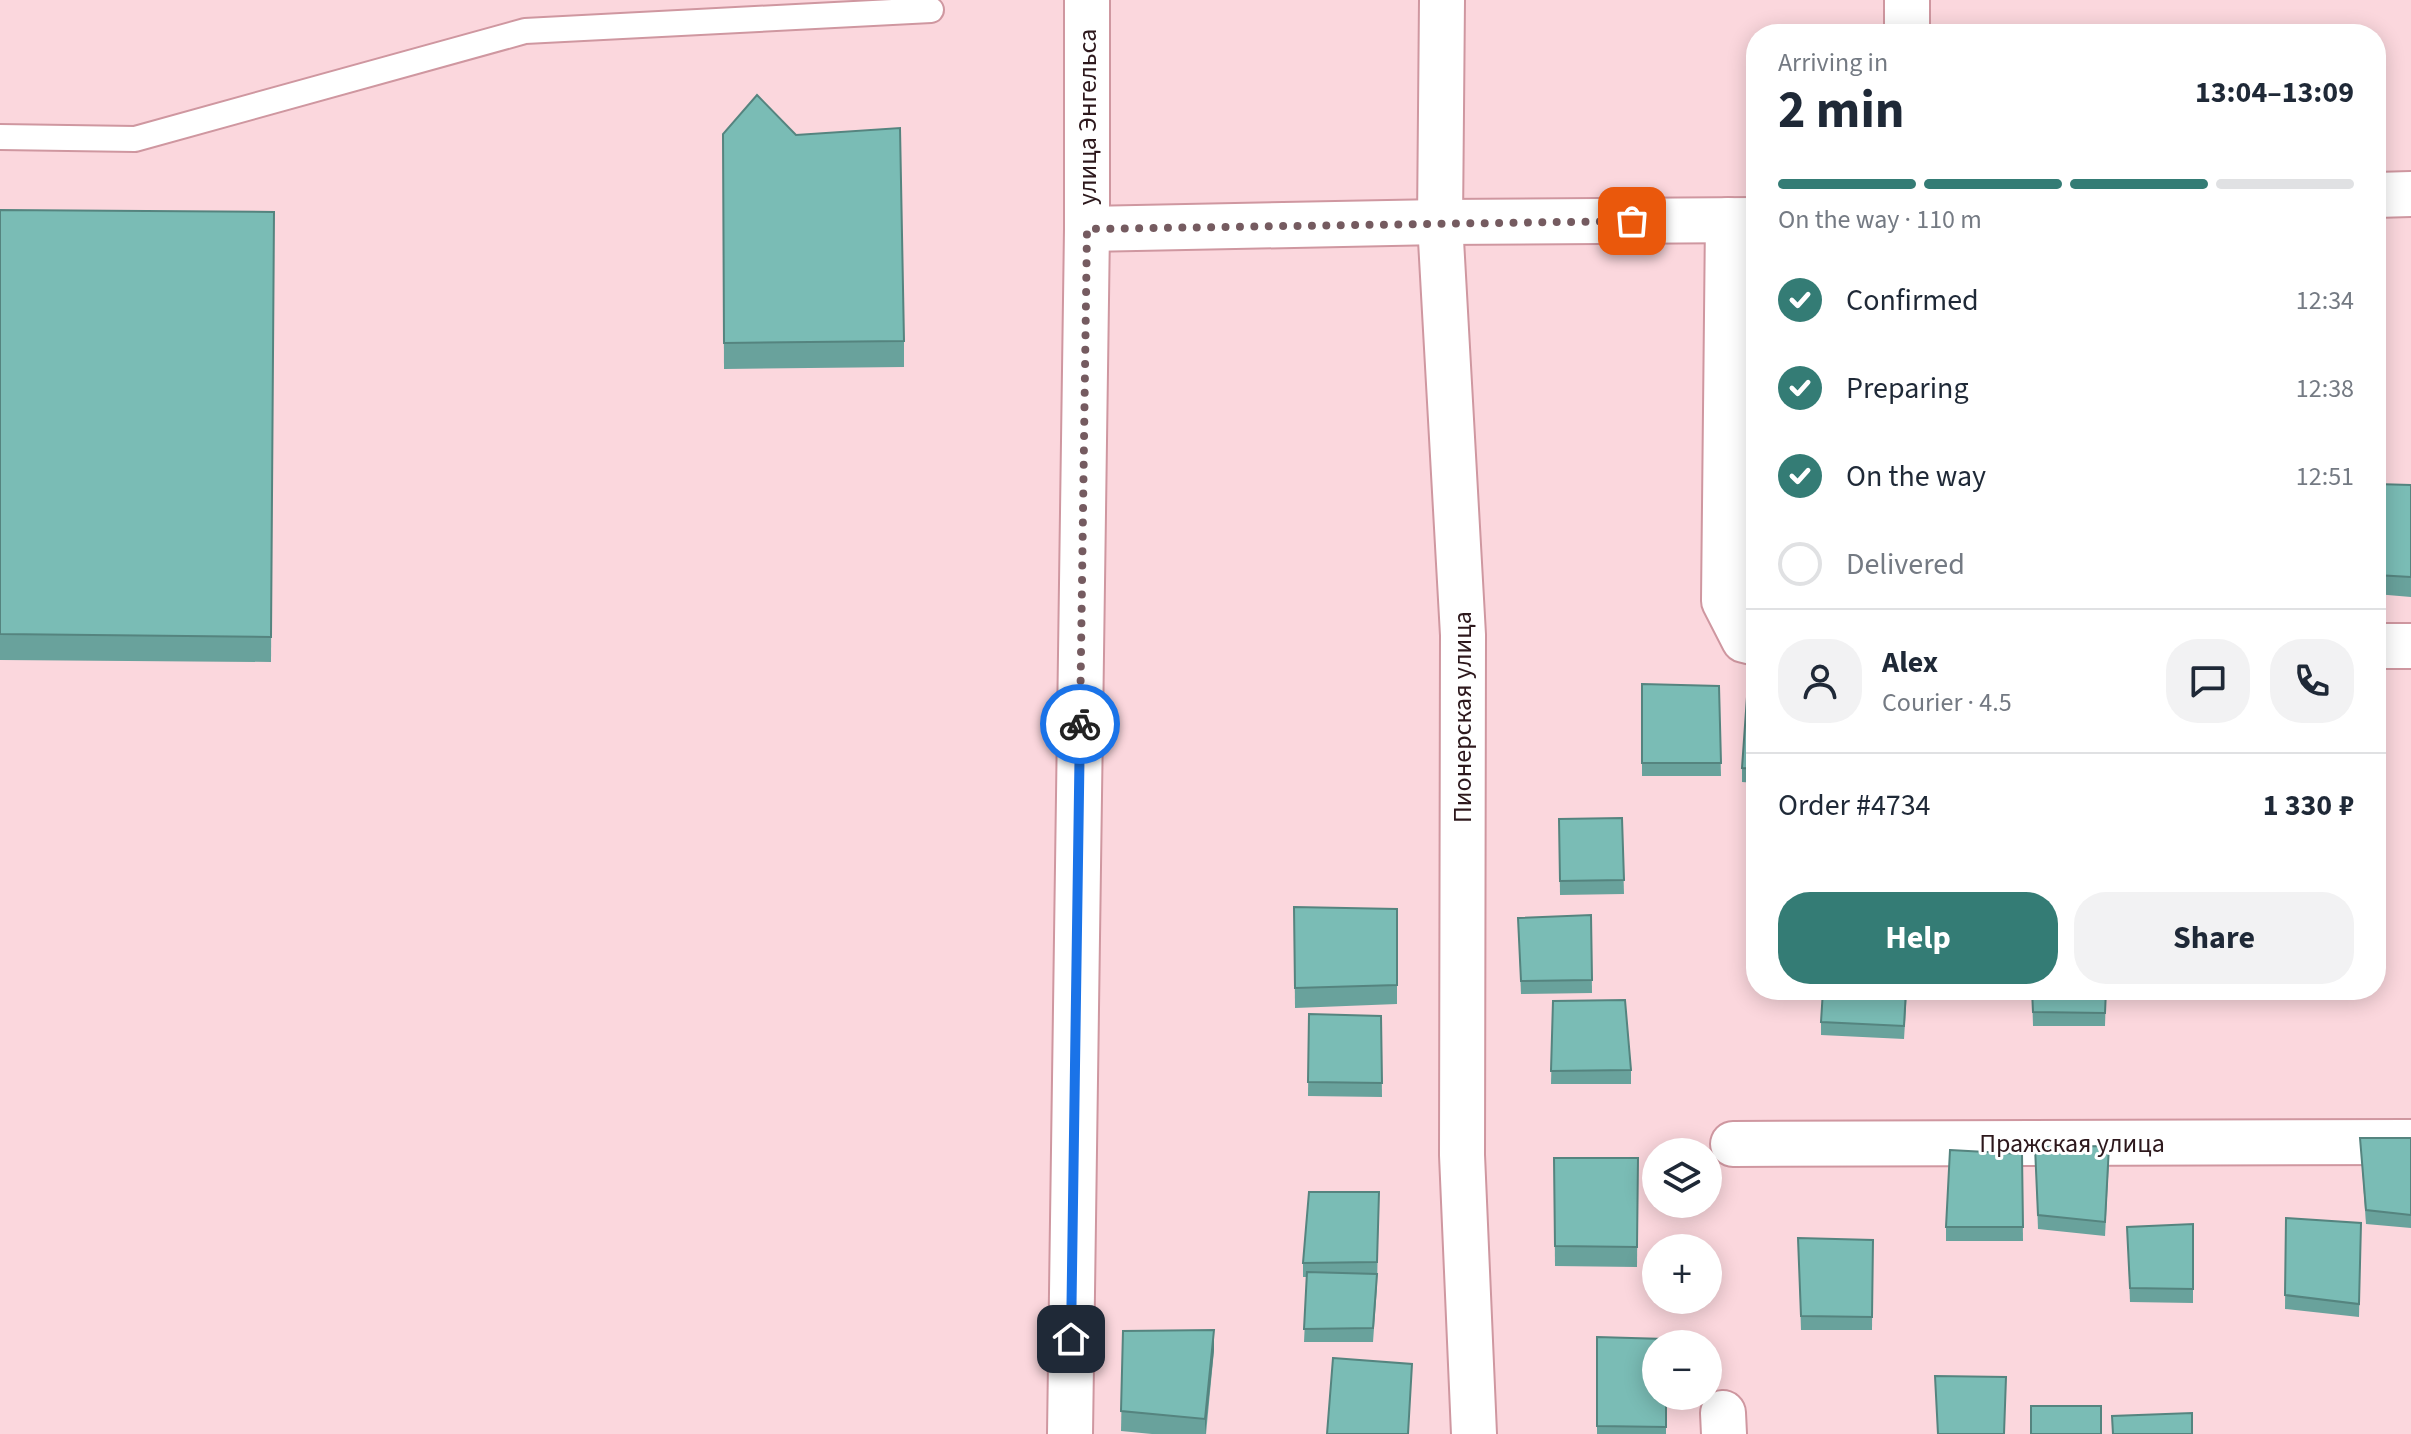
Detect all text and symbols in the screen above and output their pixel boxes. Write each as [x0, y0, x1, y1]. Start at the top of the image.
street label: улица Энгельса [1069, 29, 1106, 205]
text: Arriving in [1778, 44, 1888, 81]
text: 13:04–13:09 [2195, 71, 2354, 114]
text: 2 min [1778, 74, 1905, 148]
pin [1598, 187, 1666, 255]
icon: bag [1610, 199, 1654, 243]
text: On the way · 110 m [1778, 201, 1982, 238]
icon: check [1778, 278, 1822, 322]
text: Confirmed [1846, 279, 1979, 322]
text: 12:34 [2296, 282, 2354, 319]
icon: check [1778, 366, 1822, 410]
text: Preparing [1846, 367, 1969, 410]
text: 12:38 [2296, 370, 2354, 407]
icon: check [1778, 454, 1822, 498]
text: On the way [1846, 455, 1986, 498]
text: 12:51 [2296, 458, 2354, 495]
text: Delivered [1846, 543, 1965, 586]
street label: Пионерская улица [1444, 611, 1481, 823]
button: person [1778, 639, 1862, 723]
button: chat [2166, 639, 2250, 723]
button: phone [2270, 639, 2354, 723]
text: Alex [1882, 641, 1938, 684]
courier [1040, 684, 1120, 764]
text: Courier · 4.5 [1882, 684, 2012, 721]
icon: bike [1058, 702, 1102, 746]
text: Order #4734 [1778, 784, 1931, 827]
text: 1 330 ₽ [2263, 784, 2354, 827]
button: Help [1778, 892, 2058, 984]
button: Share [2074, 892, 2354, 984]
street label: Пражская улица [1979, 1125, 2165, 1162]
map controls [1642, 1138, 1722, 1410]
button: layers [1642, 1138, 1722, 1218]
button: + [1642, 1234, 1722, 1314]
pin [1037, 1305, 1105, 1373]
icon: home [1049, 1317, 1093, 1361]
button: − [1642, 1330, 1722, 1410]

